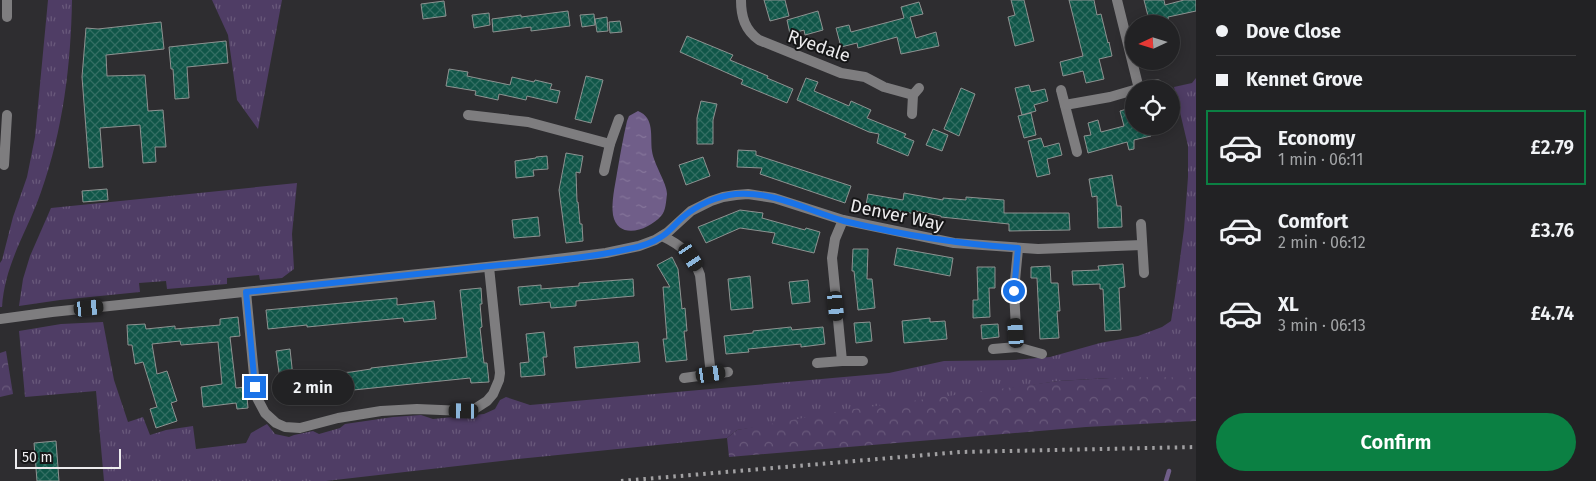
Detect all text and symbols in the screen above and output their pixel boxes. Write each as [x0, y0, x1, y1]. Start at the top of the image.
north arrow [1125, 15, 1180, 70]
map controls [1125, 15, 1180, 135]
text: Dove Close [1246, 20, 1341, 43]
street label: Ryedale [785, 25, 853, 67]
text: Kennet Grove [1246, 68, 1363, 91]
button: locate [1125, 80, 1180, 135]
icon: car [1218, 125, 1263, 170]
text: Economy [1278, 127, 1355, 150]
text: £2.79 [1531, 136, 1574, 159]
text: 1 min · 06:11 [1278, 150, 1363, 169]
street label: Denver Way [848, 194, 946, 236]
icon: car [1218, 208, 1263, 253]
text: Comfort [1278, 210, 1348, 233]
text: £3.76 [1531, 219, 1574, 242]
text: 2 min · 06:12 [1278, 233, 1366, 252]
car [676, 240, 705, 274]
route start [1003, 280, 1025, 302]
car [826, 290, 845, 322]
icon: car [1218, 291, 1263, 336]
text: XL [1278, 293, 1299, 316]
car [73, 299, 104, 317]
text: £4.74 [1531, 302, 1574, 325]
text: 3 min · 06:13 [1278, 316, 1366, 335]
car [1007, 318, 1024, 348]
car [695, 364, 726, 384]
callout: 2 min [272, 370, 355, 404]
route end [244, 376, 266, 398]
text: 2 min [293, 378, 333, 397]
car [448, 403, 479, 419]
button: Confirm [1216, 413, 1576, 471]
scale bar [15, 446, 121, 469]
text: 50 m [22, 449, 53, 466]

